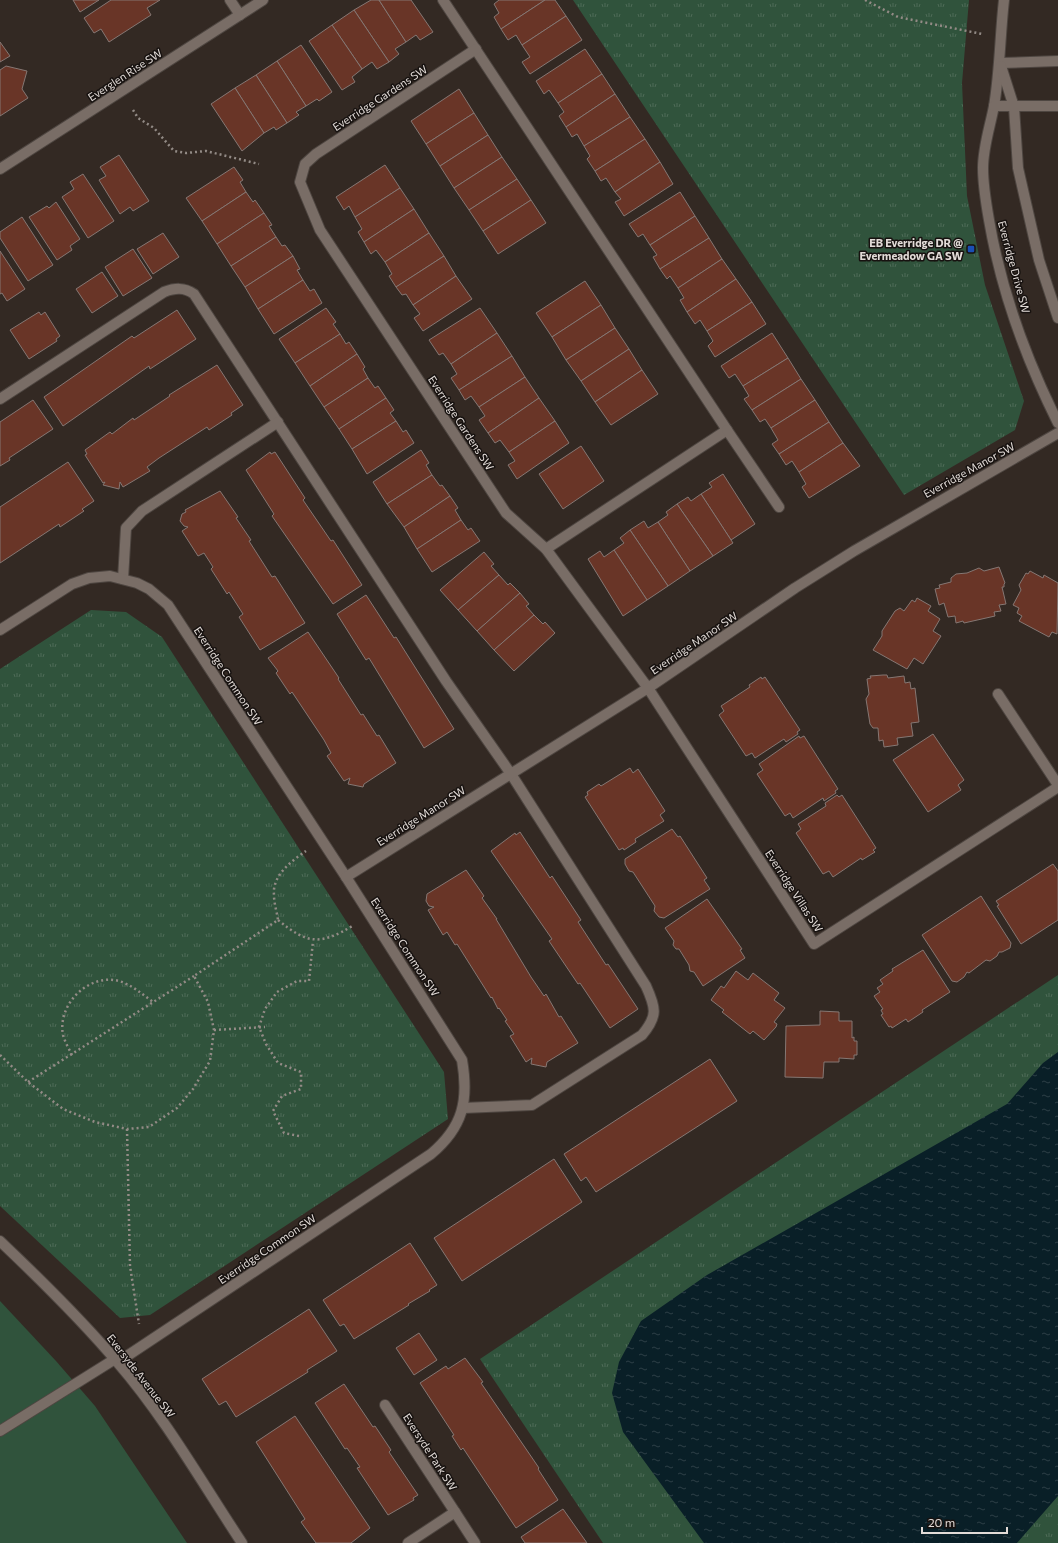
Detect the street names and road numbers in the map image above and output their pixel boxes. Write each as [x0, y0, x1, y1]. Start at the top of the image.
street label: Everglen Rise SW [85, 46, 164, 103]
street label: Everridge Gardens SW [330, 62, 430, 133]
street label: Everridge Drive SW [996, 219, 1033, 315]
street label: Everridge Gardens SW [426, 373, 497, 473]
street label: Everridge Manor SW [921, 439, 1017, 500]
street label: Everridge Manor SW [648, 609, 740, 677]
street label: Everridge Common SW [192, 624, 265, 728]
street label: Everridge Manor SW [374, 783, 468, 848]
street label: Everridge Villas SW [763, 847, 826, 934]
street label: Everridge Common SW [369, 895, 442, 999]
street label: Everridge Common SW [215, 1211, 318, 1286]
street label: Eversyde Avenue SW [105, 1331, 178, 1420]
street label: Eversyde Park SW [401, 1411, 460, 1493]

